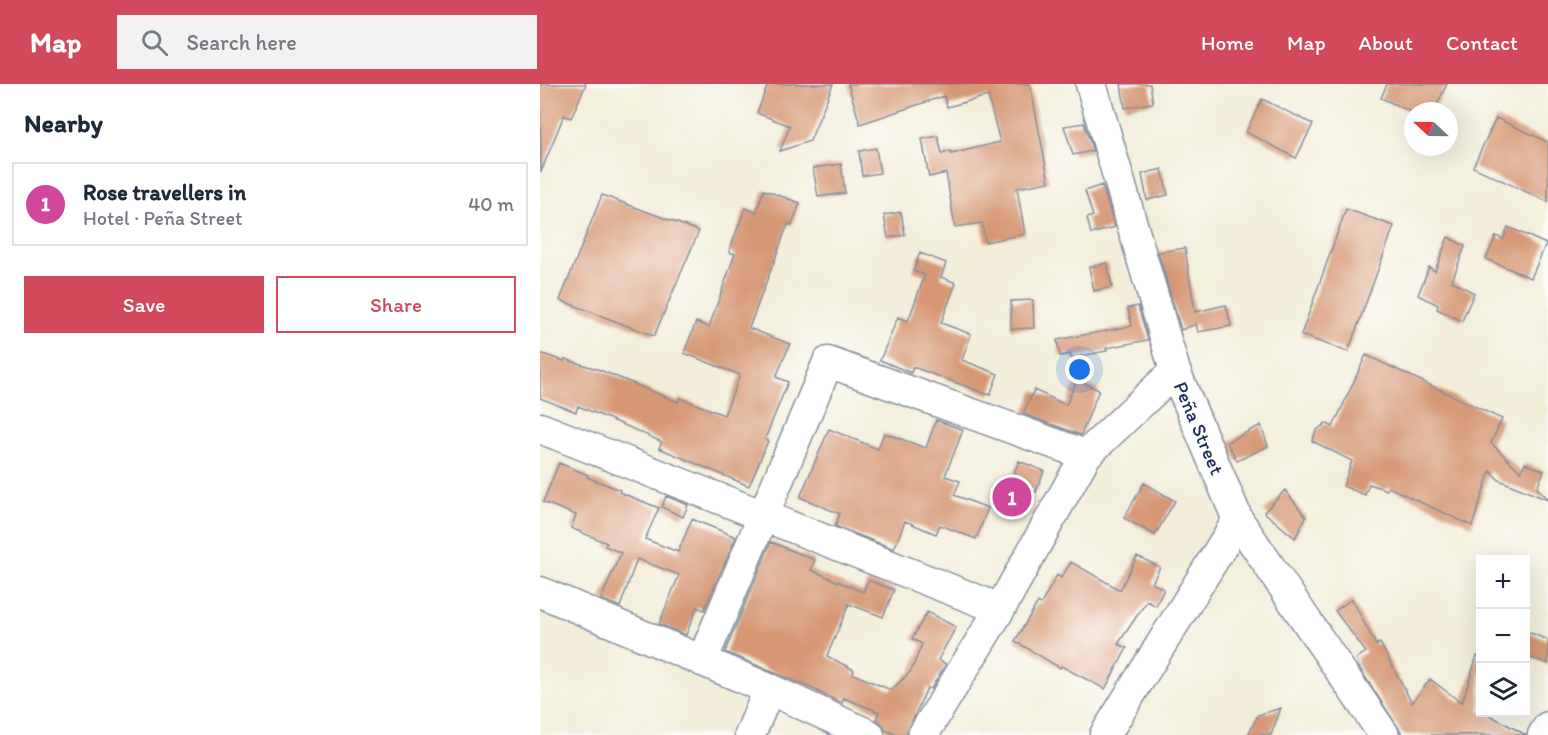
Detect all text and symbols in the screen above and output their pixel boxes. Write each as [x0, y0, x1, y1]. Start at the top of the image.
search box [117, 15, 537, 69]
text: Map [30, 25, 81, 59]
icon: search [138, 26, 171, 59]
text: Search here [186, 29, 297, 56]
text: Home [1201, 30, 1254, 55]
text: Map [1287, 30, 1326, 55]
text: About [1359, 30, 1413, 55]
text: Contact [1446, 30, 1518, 55]
north arrow [1404, 102, 1458, 156]
text: Nearby [24, 107, 103, 139]
text: Rose travellers in [83, 179, 246, 206]
text: 1 [41, 192, 50, 216]
text: 40 m [468, 192, 514, 216]
text: Hotel · Peña Street [83, 206, 242, 230]
button: Save [24, 276, 264, 333]
button: Share [276, 276, 516, 333]
your location [1065, 355, 1094, 384]
street label: Peña Street [1169, 378, 1229, 478]
pin: 1 [992, 474, 1032, 520]
map controls [1476, 555, 1530, 717]
button: + [1476, 555, 1530, 609]
button: − [1476, 609, 1530, 663]
button: layers [1476, 663, 1530, 717]

